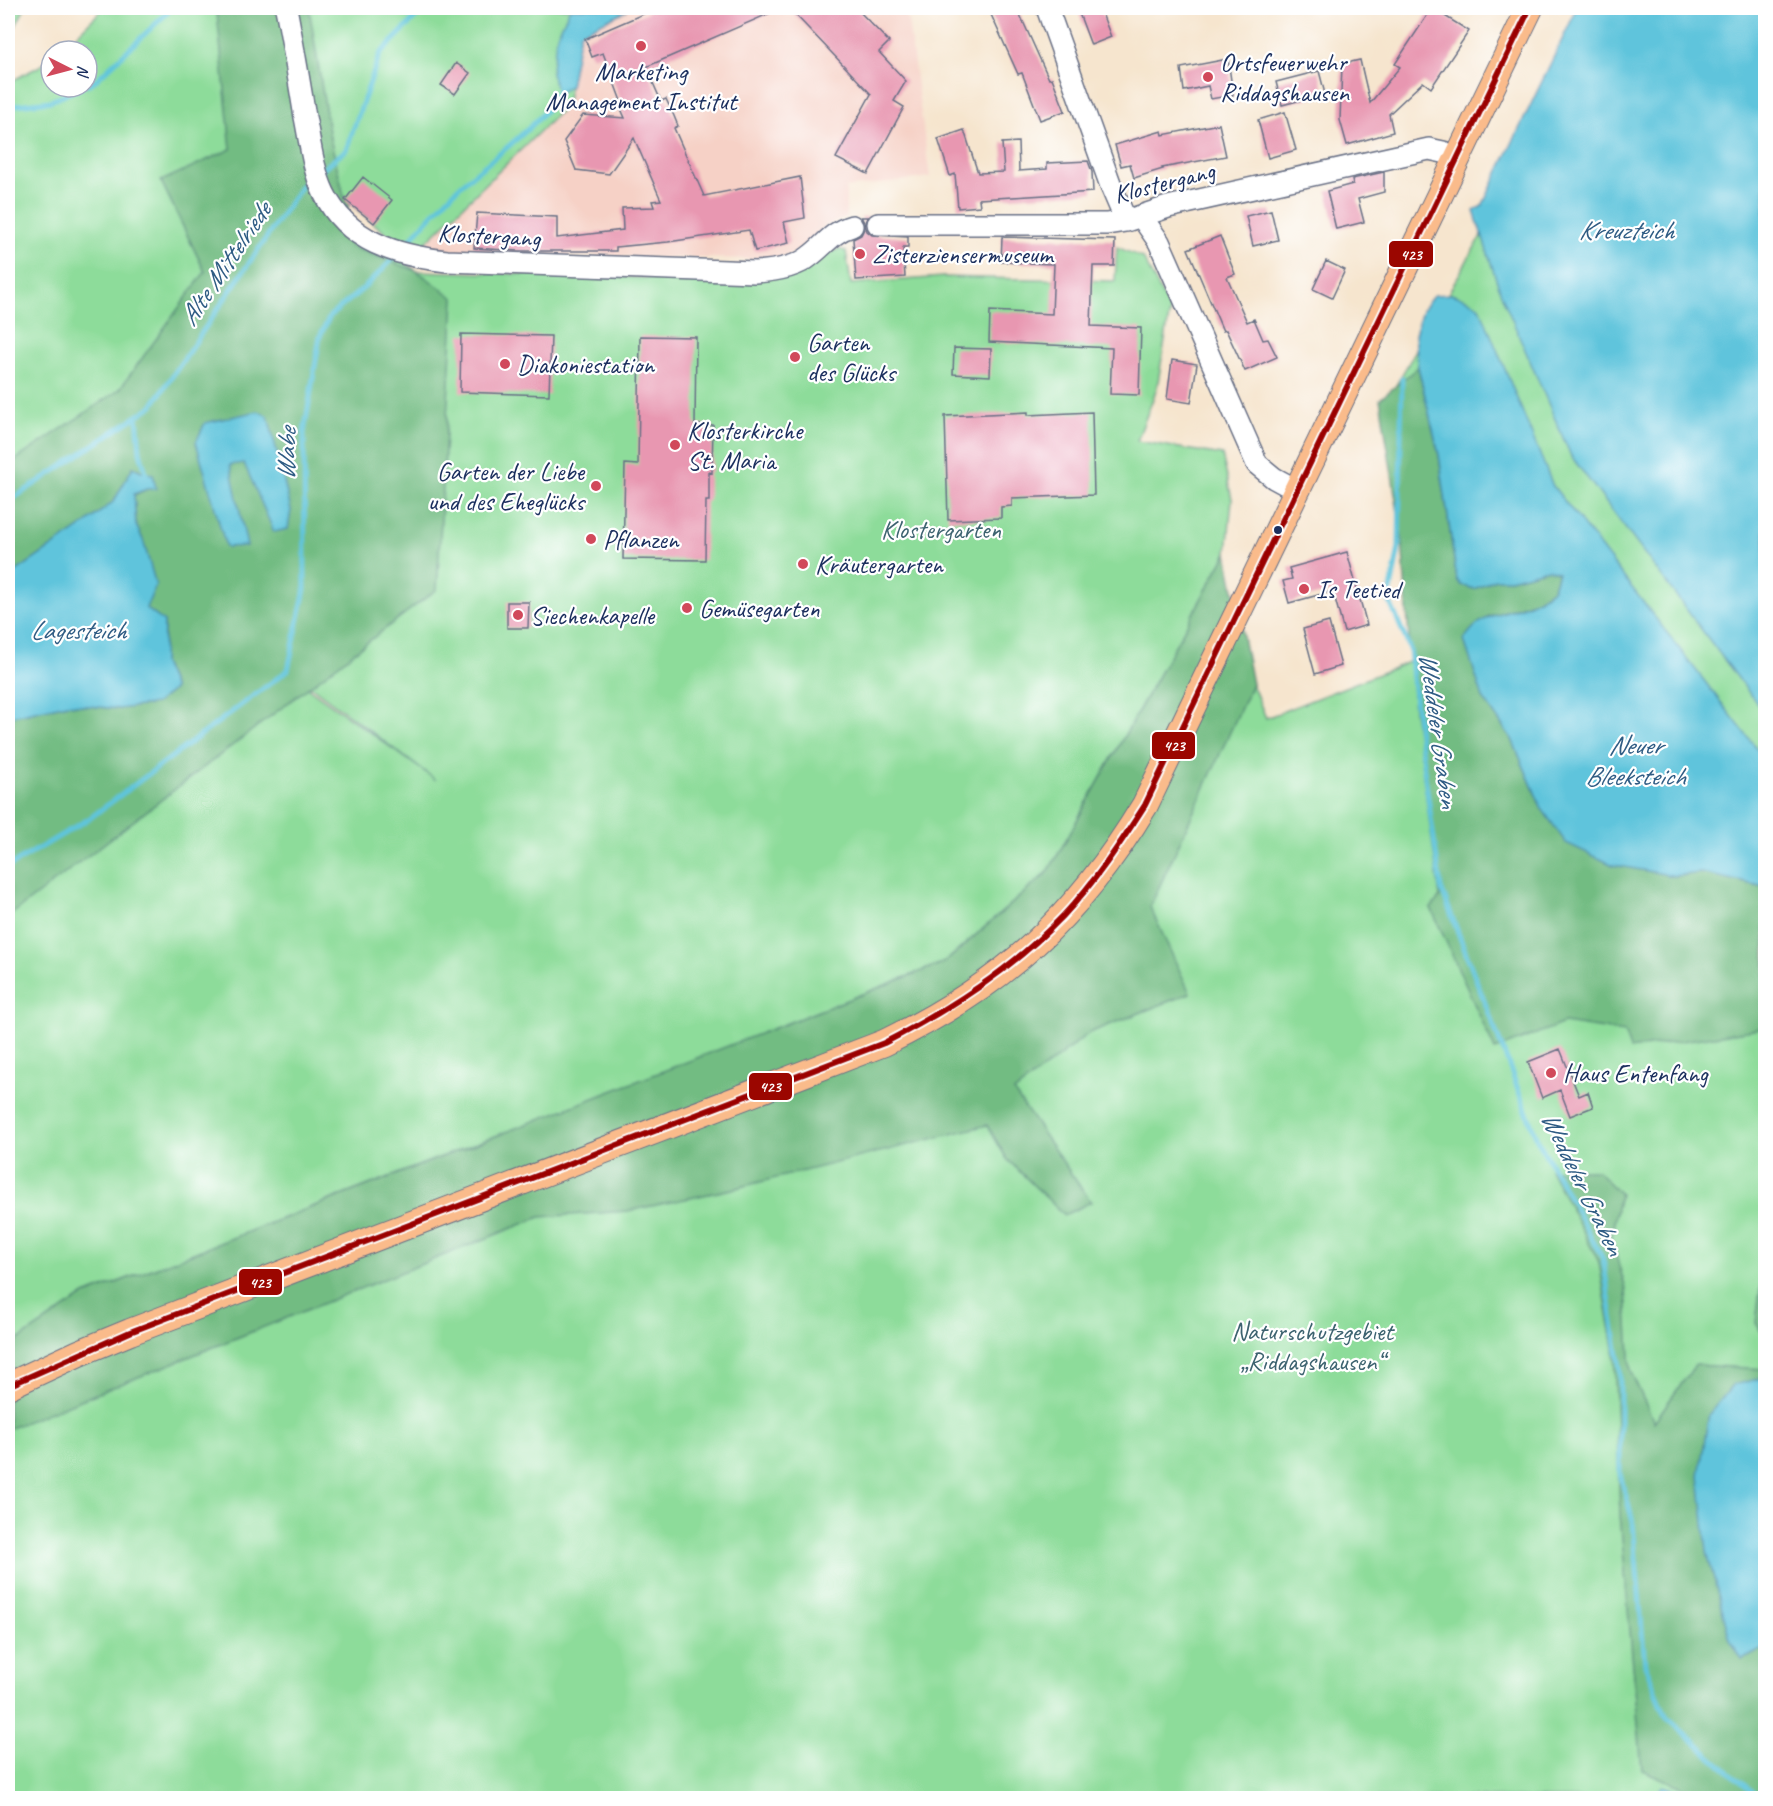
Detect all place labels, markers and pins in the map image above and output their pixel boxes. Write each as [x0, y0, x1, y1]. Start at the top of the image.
marker: Marketing Management Institut [634, 39, 648, 53]
place label: Ortsfeuerwehr Riddagshausen [1220, 46, 1350, 109]
place label: Marketing Management Institut [546, 55, 739, 118]
marker: Ortsfeuerwehr Riddagshausen [1201, 70, 1215, 84]
place label: Zisterziensermuseum [872, 238, 1055, 271]
marker: Zisterziensermuseum [853, 247, 867, 261]
place label: Garten des Glücks [807, 326, 897, 389]
place label: Diakoniestation [517, 348, 655, 381]
marker: Garten des Glücks [788, 350, 802, 364]
marker: Diakoniestation [498, 357, 512, 371]
place label: Klosterkirche St. Maria [687, 414, 805, 477]
marker: Klosterkirche St. Maria [668, 438, 682, 452]
place label: Garten der Liebe und des Eheglücks [428, 455, 586, 518]
marker: Garten der Liebe und des Eheglücks [589, 479, 603, 493]
place label: Pflanzen [603, 523, 680, 556]
unlabelled marker [1272, 524, 1284, 536]
marker: Pflanzen [584, 532, 598, 546]
place label: Kräutergarten [815, 548, 944, 581]
marker: Kräutergarten [796, 557, 810, 571]
place label: Is Teetied [1316, 573, 1404, 606]
marker: Is Teetied [1297, 582, 1311, 596]
place label: Gemüsegarten [699, 592, 820, 625]
place label: Siechenkapelle [530, 599, 656, 632]
marker: Gemüsegarten [680, 601, 694, 615]
marker: Siechenkapelle [511, 608, 525, 622]
place label: Haus Entenfang [1563, 1057, 1710, 1090]
marker: Haus Entenfang [1544, 1066, 1558, 1080]

